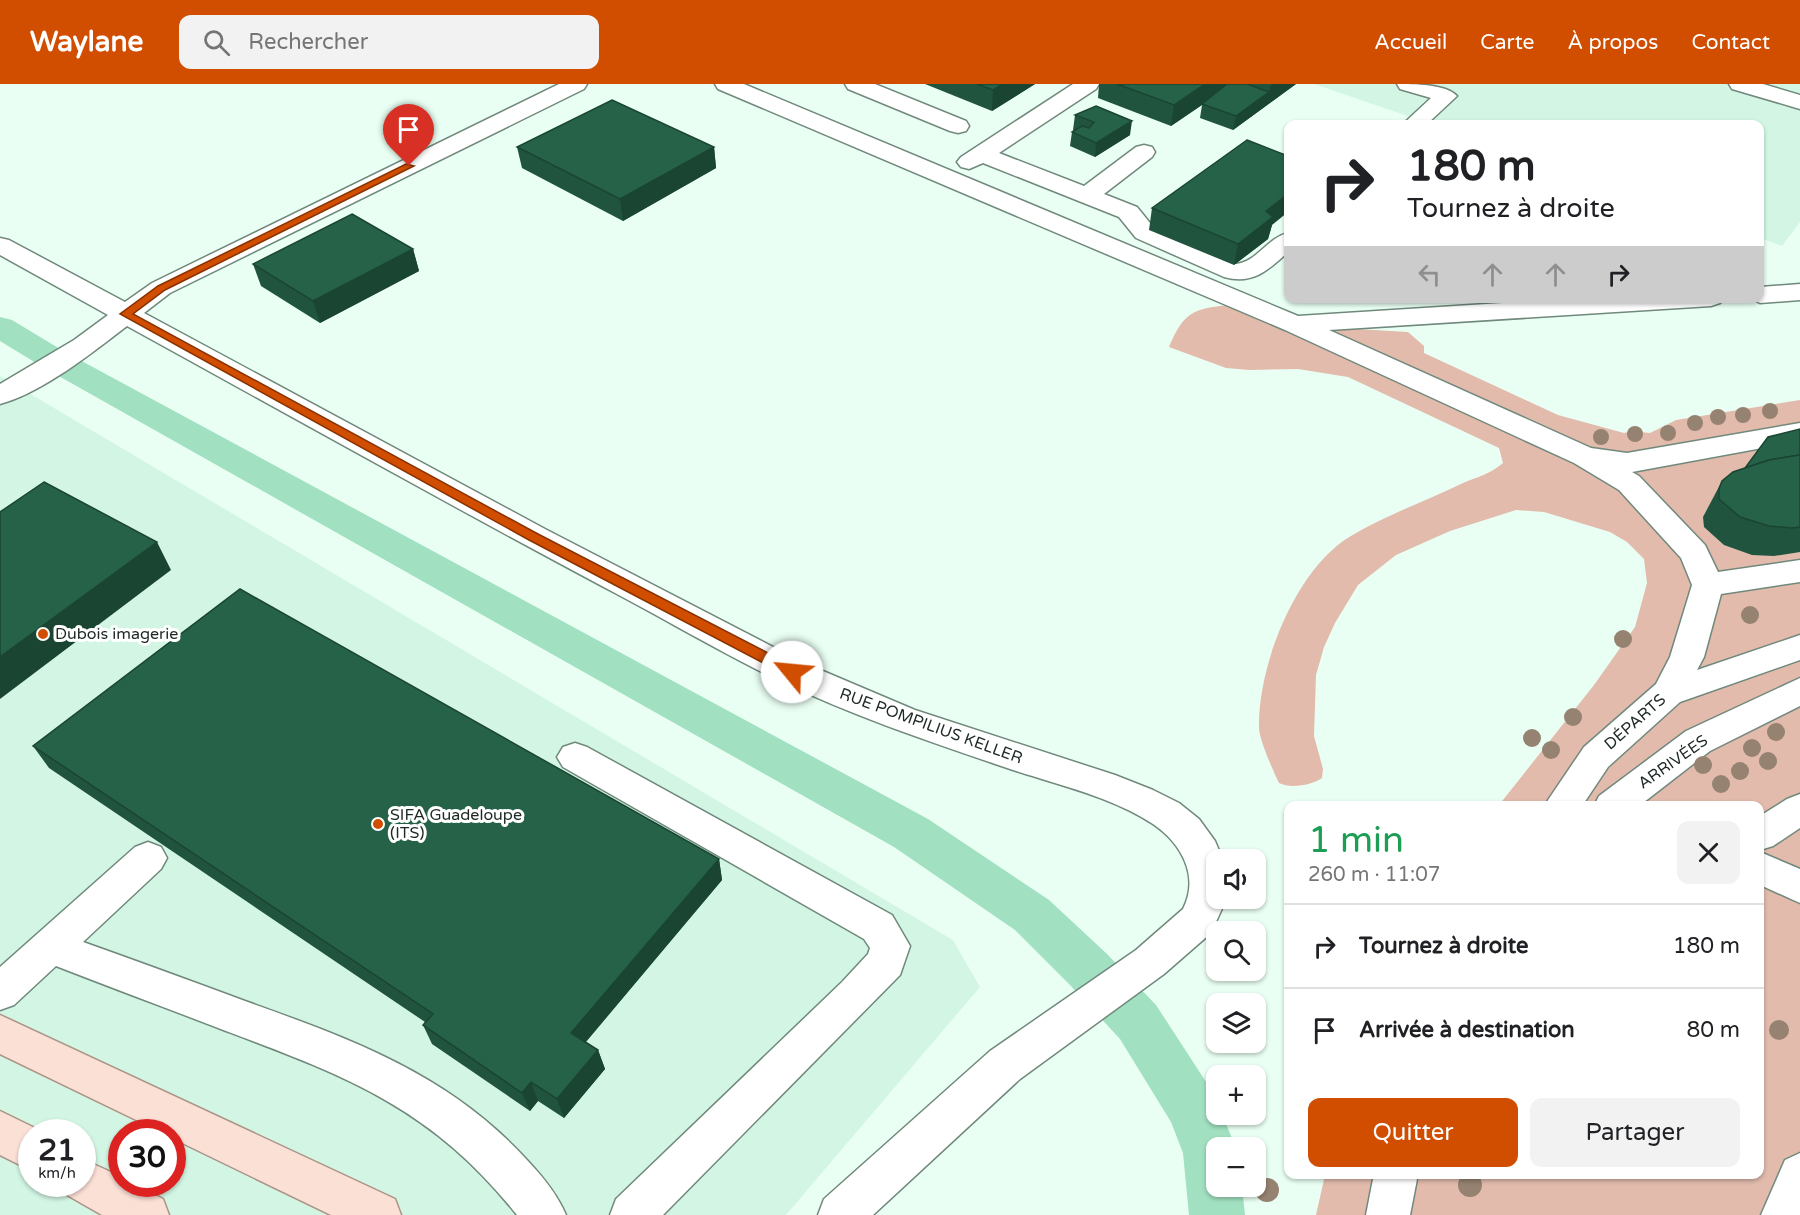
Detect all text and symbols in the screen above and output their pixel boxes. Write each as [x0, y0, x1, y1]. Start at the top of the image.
search box [179, 15, 599, 69]
text: Waylane [30, 25, 143, 59]
icon: search [200, 26, 233, 59]
text: Rechercher [248, 29, 368, 55]
text: Accueil [1374, 30, 1447, 55]
text: Carte [1480, 30, 1534, 55]
text: À propos [1567, 30, 1658, 55]
text: Contact [1691, 30, 1770, 55]
pin [383, 104, 434, 166]
icon: arrive [392, 113, 425, 146]
text: 180 m [1407, 141, 1536, 192]
icon: right [1308, 144, 1386, 222]
text: Tournez à droite [1407, 192, 1615, 225]
icon: left [1413, 258, 1446, 291]
icon: ahead [1476, 258, 1509, 291]
icon: ahead [1539, 258, 1572, 291]
icon: right [1602, 258, 1635, 291]
place label: Dubois imagerie [55, 624, 178, 644]
marker: Dubois imagerie [36, 627, 50, 641]
position arrow [760, 640, 824, 704]
street label: RUE POMPILIUS KELLER [837, 684, 1025, 768]
street label: DÉPARTS [1600, 690, 1670, 754]
street label: ARRIVÉES [1634, 731, 1712, 793]
place label: SIFA Guadeloupe (ITS) [390, 805, 522, 843]
marker: SIFA Guadeloupe (ITS) [371, 817, 385, 831]
text: 1 min [1308, 819, 1404, 862]
button: close [1677, 821, 1740, 884]
map controls [1206, 849, 1266, 1197]
button: sound [1206, 849, 1266, 909]
text: 260 m · 11:07 [1308, 863, 1440, 887]
button: search [1206, 921, 1266, 981]
icon: right [1308, 930, 1341, 963]
text: Tournez à droite [1359, 933, 1528, 959]
text: 180 m [1673, 933, 1740, 959]
button: layers [1206, 993, 1266, 1053]
icon: arrive [1308, 1014, 1341, 1047]
text: Arrivée à destination [1359, 1017, 1575, 1043]
text: 80 m [1686, 1017, 1740, 1043]
button: + [1206, 1065, 1266, 1125]
button: Quitter [1308, 1098, 1518, 1167]
button: Partager [1530, 1098, 1740, 1167]
speed limit sign: 30 [108, 1119, 186, 1197]
text: 21 [38, 1132, 76, 1169]
button: − [1206, 1137, 1266, 1197]
text: km/h [38, 1164, 76, 1182]

